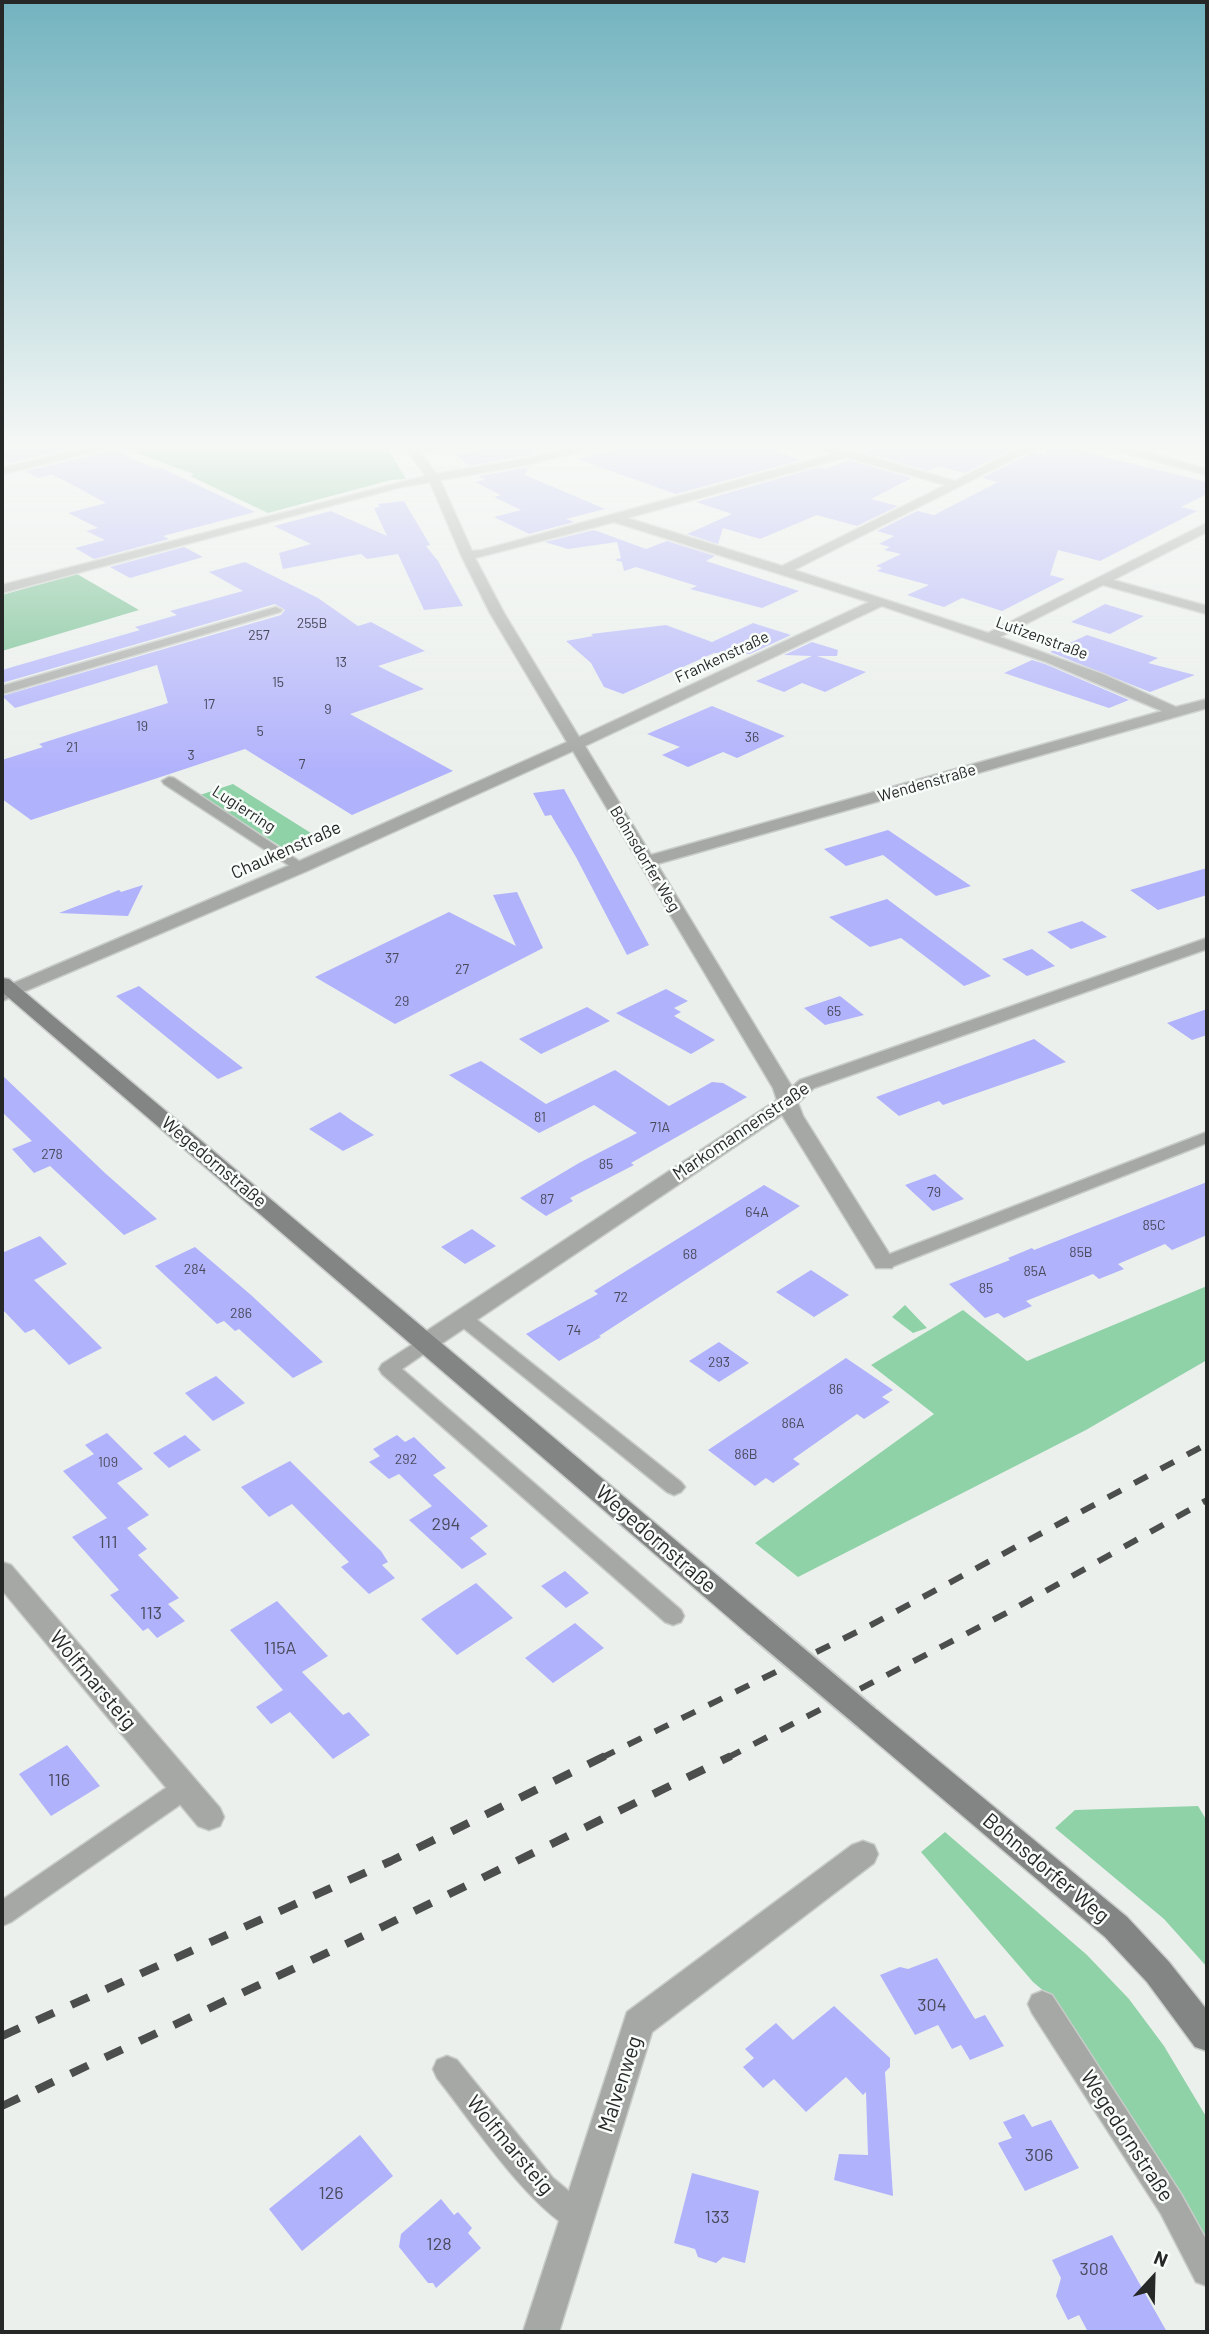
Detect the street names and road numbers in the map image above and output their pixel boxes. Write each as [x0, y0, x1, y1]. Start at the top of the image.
street label: Lutizenstraße [993, 612, 1091, 664]
street label: Frankenstraße [672, 627, 772, 687]
street label: Wendenstraße [876, 760, 978, 806]
street label: Lugierring [209, 781, 279, 837]
street label: Bohnsdorfer Weg [606, 803, 684, 915]
street label: Chaukenstraße [228, 816, 344, 884]
street label: Markomannenstraße [669, 1077, 813, 1185]
street label: Wegedornstraße [157, 1112, 271, 1212]
street label: Wegedornstraße [590, 1480, 722, 1598]
street label: Wolfmarsteig [44, 1625, 142, 1735]
street label: Bohnsdorfer Weg [978, 1808, 1114, 1928]
street label: Malvenweg [593, 2033, 647, 2135]
street label: Wegedornstraße [1075, 2065, 1179, 2207]
street label: Wolfmarsteig [461, 2090, 559, 2200]

